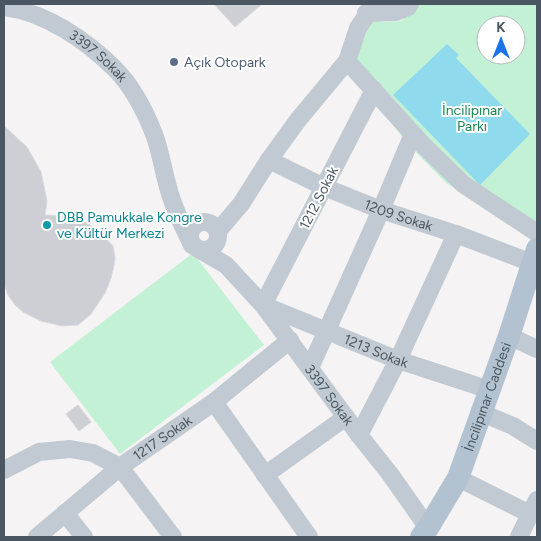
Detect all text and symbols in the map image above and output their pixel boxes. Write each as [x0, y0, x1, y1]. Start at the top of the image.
north arrow [476, 15, 526, 65]
text: K [496, 19, 506, 36]
street label: 3397 Sokak [66, 26, 131, 85]
place label: Açık Otopark [184, 54, 266, 71]
marker: Açık Otopark [168, 56, 180, 68]
park label: İncilipınar Parkı [442, 102, 502, 135]
street label: 1212 Sokak [296, 164, 342, 232]
street label: 1209 Sokak [362, 196, 435, 235]
place label: DBB Pamukkale Kongre ve Kültür Merkezi [57, 209, 202, 242]
marker: DBB Pamukkale Kongre ve Kültür Merkezi [41, 219, 53, 231]
street label: 1213 Sokak [341, 330, 411, 371]
street label: İncilipınar Caddesi [460, 340, 515, 454]
street label: 3397 Sokak [301, 361, 357, 429]
street label: 1217 Sokak [130, 411, 195, 464]

